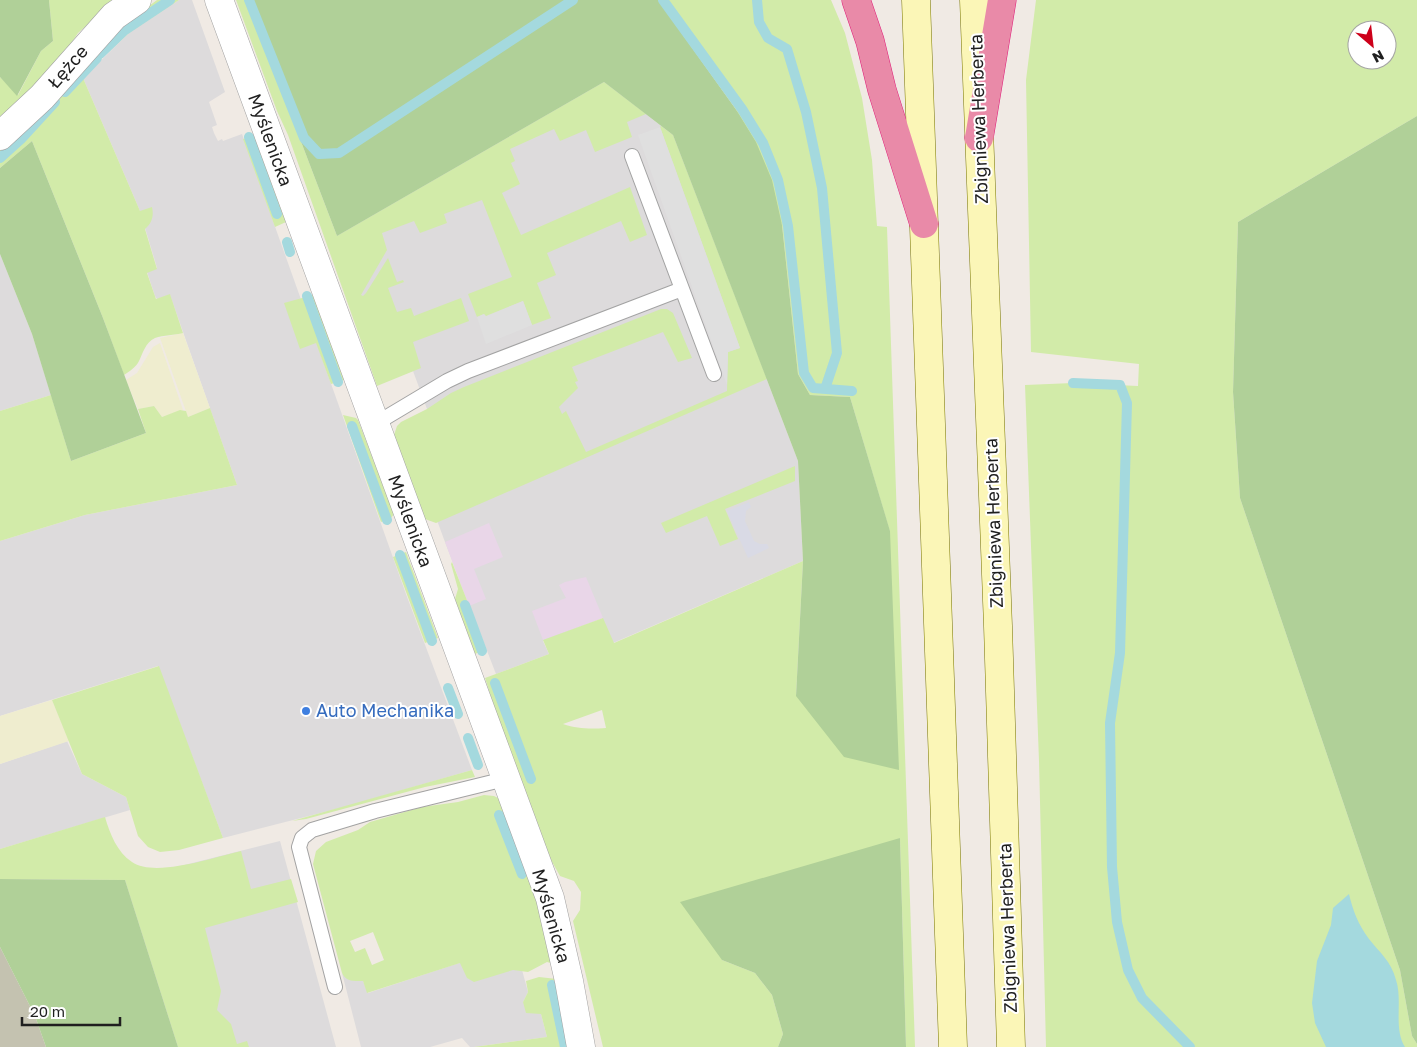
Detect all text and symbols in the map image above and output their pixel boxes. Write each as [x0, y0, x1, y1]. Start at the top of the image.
north arrow [1347, 20, 1397, 70]
street label: Zbigniewa Herberta [964, 34, 992, 204]
street label: Łężce [42, 40, 92, 93]
text: N [1370, 47, 1387, 67]
street label: Myślenicka [244, 90, 298, 189]
street label: Zbigniewa Herberta [979, 438, 1007, 608]
street label: Myślenicka [384, 471, 438, 570]
place label: Auto Mechanika [316, 699, 454, 721]
marker: Auto Mechanika [300, 705, 312, 717]
street label: Zbigniewa Herberta [993, 843, 1021, 1013]
street label: Myślenicka [528, 866, 576, 965]
scale bar [22, 994, 120, 1026]
text: 20 m [30, 1002, 65, 1020]

